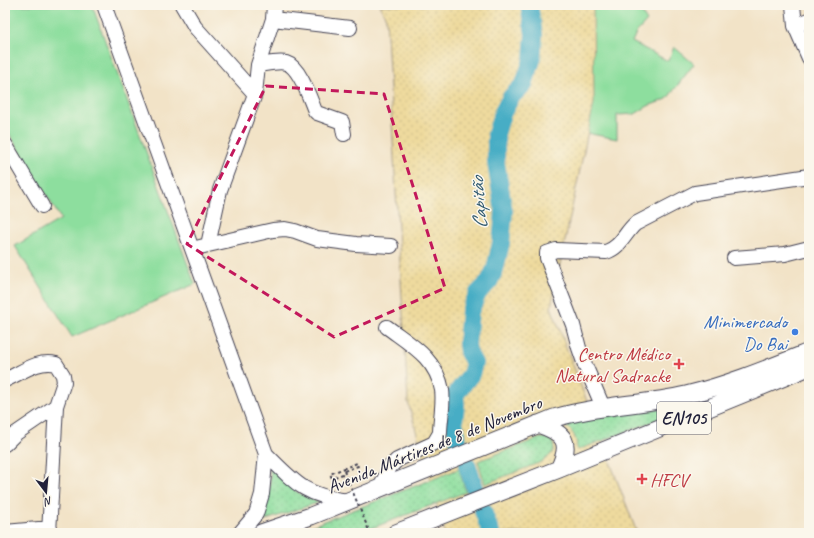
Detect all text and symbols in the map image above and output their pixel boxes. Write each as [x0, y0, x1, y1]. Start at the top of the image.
water label: Capitão [464, 173, 493, 230]
place label: Minimercado Do Bai [704, 310, 789, 356]
marker: Minimercado Do Bai [790, 327, 800, 337]
place label: Centro Médico Natural Sadracke [555, 342, 672, 388]
marker: Centro Médico Natural Sadracke [673, 358, 685, 370]
street label: Avenida Mártires de 8 de Novembro [324, 390, 546, 499]
road number: EN105 [657, 402, 711, 434]
place label: HFCV [650, 468, 692, 492]
north arrow [26, 472, 66, 512]
marker: HFCV [637, 474, 647, 484]
text: N [41, 494, 54, 510]

